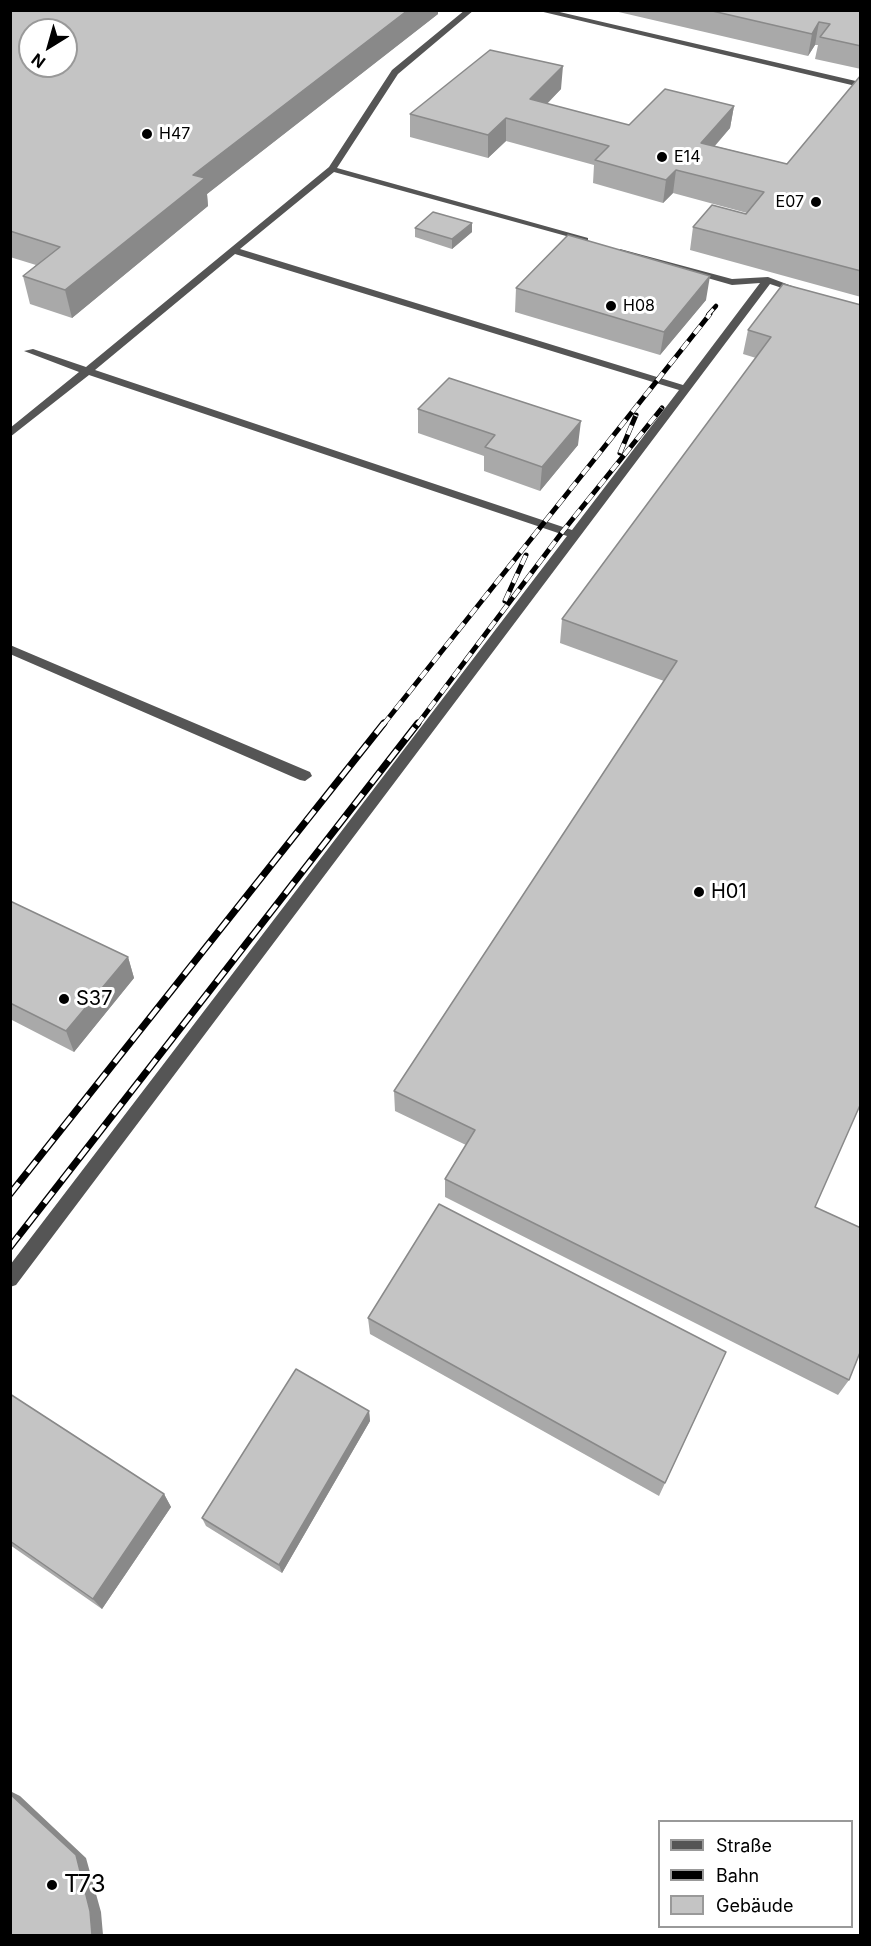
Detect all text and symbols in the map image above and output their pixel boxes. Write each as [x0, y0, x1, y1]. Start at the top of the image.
north arrow [18, 18, 78, 78]
text: N [27, 49, 49, 72]
place label: H47 [159, 124, 190, 144]
marker: H47 [140, 127, 154, 141]
place label: E14 [674, 147, 700, 167]
marker: E14 [655, 150, 669, 164]
place label: E07 [776, 192, 804, 212]
marker: E07 [809, 195, 823, 209]
place label: H08 [623, 296, 655, 316]
marker: H08 [604, 299, 618, 313]
place label: H01 [711, 880, 747, 904]
marker: H01 [692, 885, 706, 899]
place label: S37 [76, 987, 113, 1011]
marker: S37 [57, 992, 71, 1006]
legend [658, 1820, 853, 1928]
text: Straße [716, 1835, 772, 1856]
text: Bahn [716, 1865, 759, 1886]
place label: T73 [64, 1871, 106, 1899]
marker: T73 [45, 1878, 59, 1892]
text: Gebäude [716, 1895, 793, 1916]

